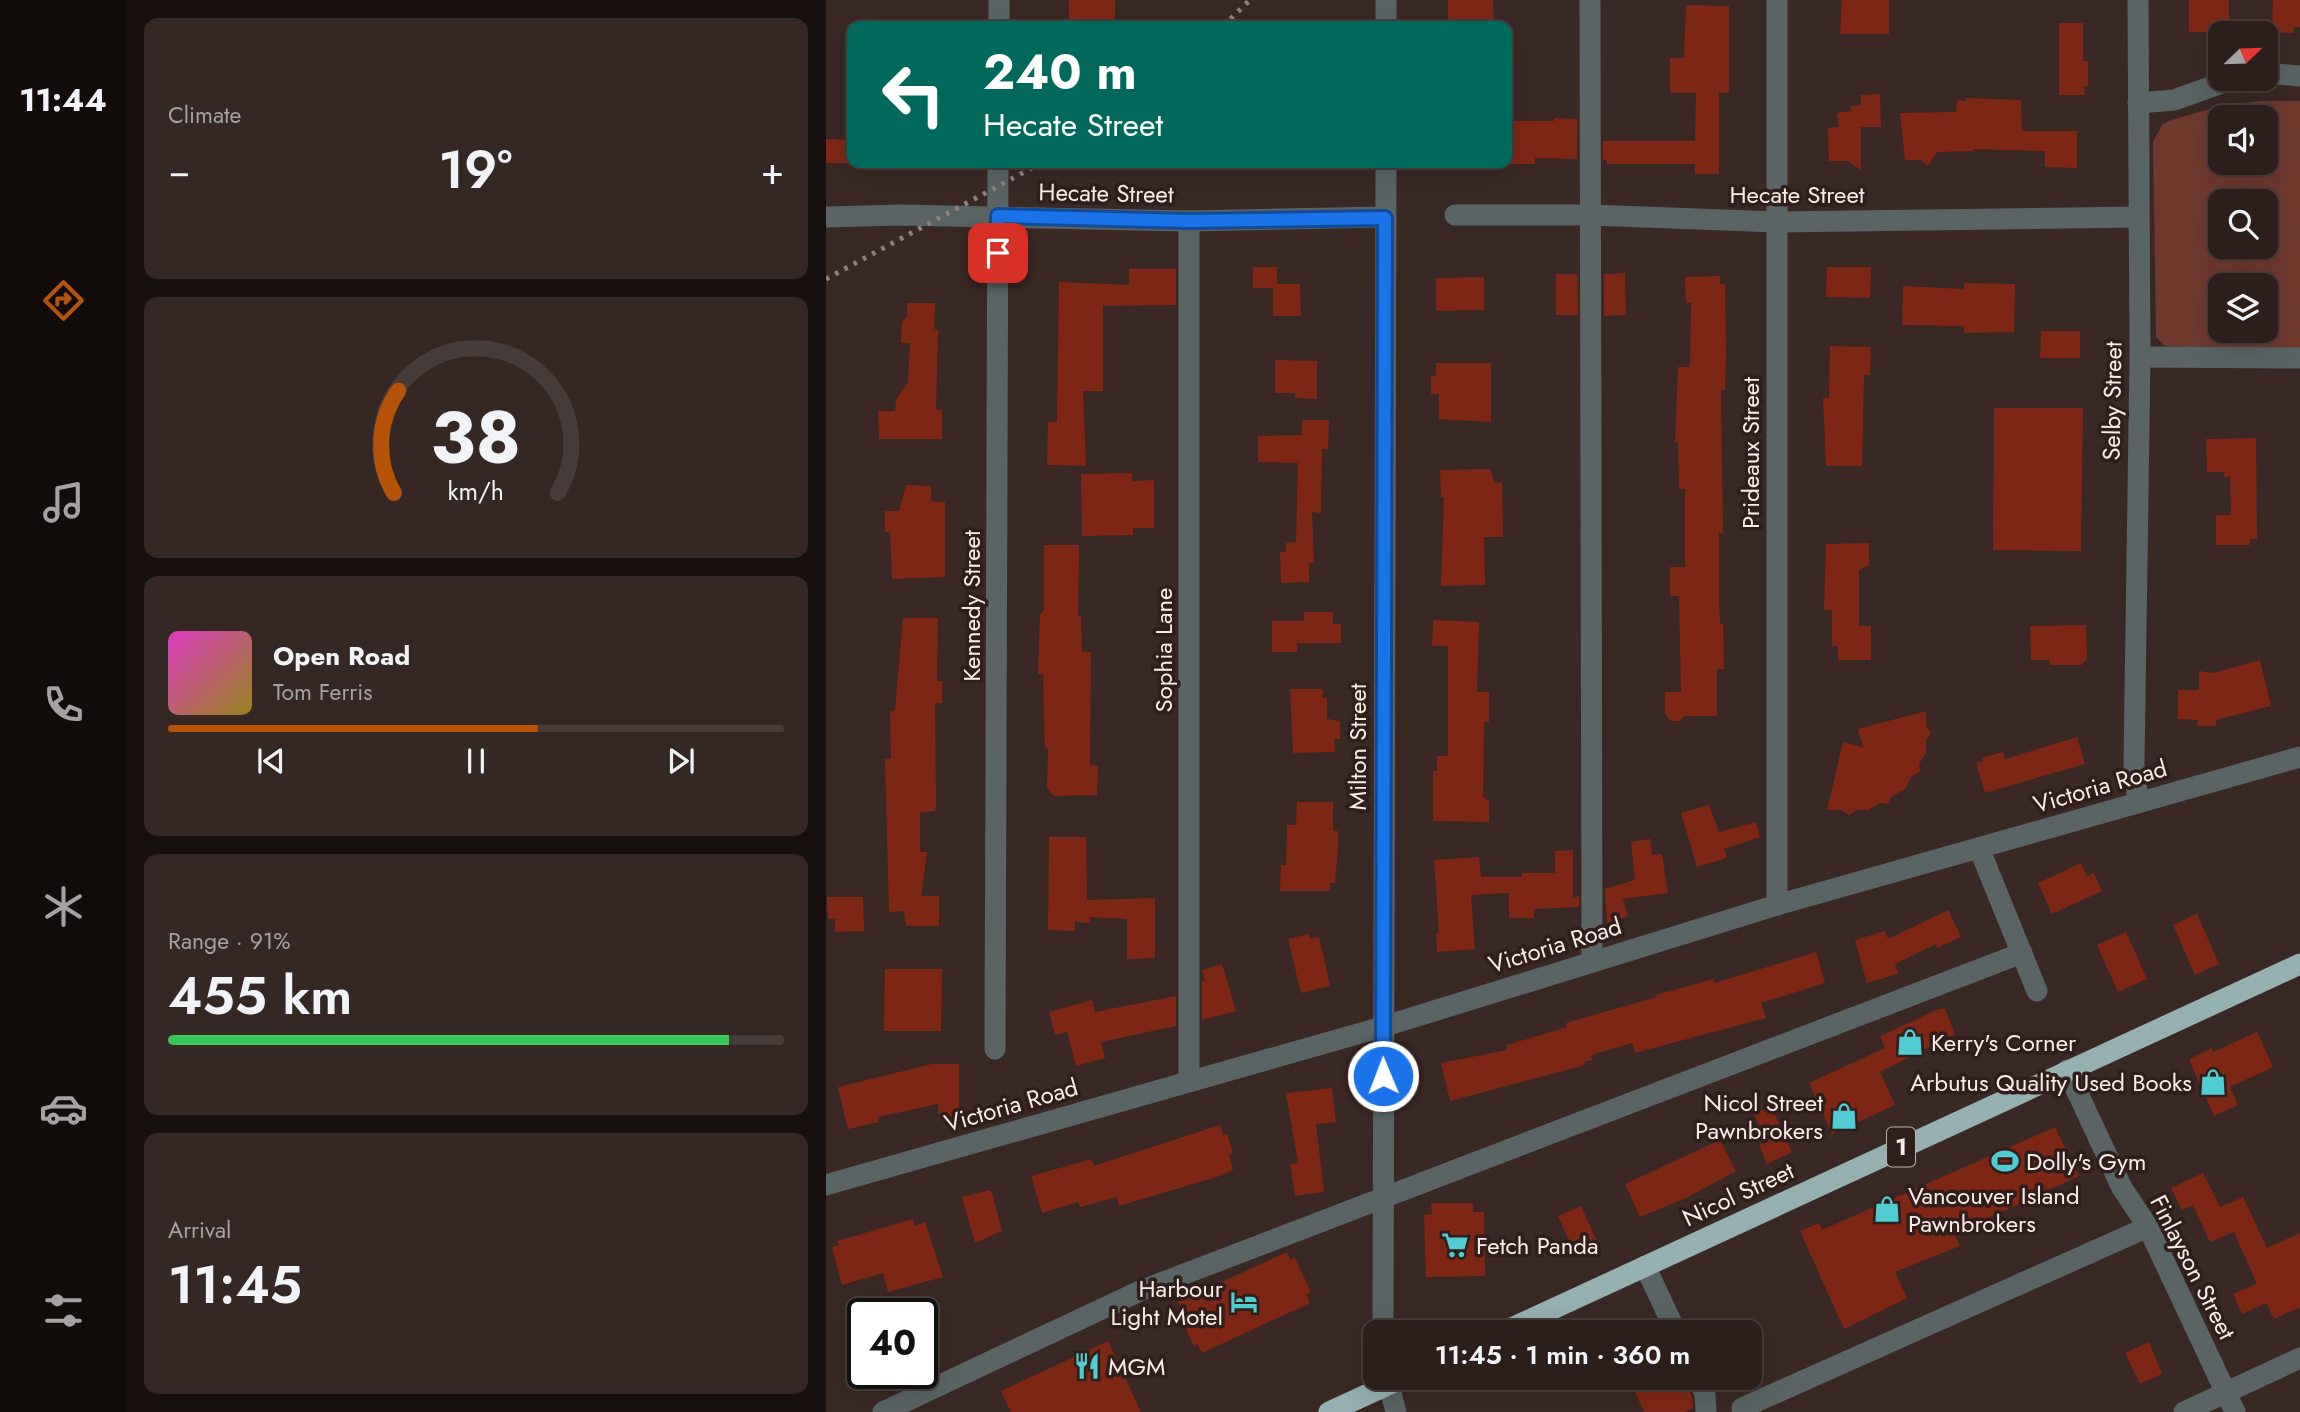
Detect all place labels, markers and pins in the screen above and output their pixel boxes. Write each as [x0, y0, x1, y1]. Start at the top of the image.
pin [968, 223, 1028, 283]
place label: Kerry's Corner [1931, 1025, 2077, 1060]
shop icon: Kerry's Corner [1895, 1027, 1925, 1057]
place label: Arbutus Quality Used Books [1910, 1065, 2192, 1100]
shop icon: Arbutus Quality Used Books [2198, 1067, 2228, 1097]
place label: Nicol Street Pawnbrokers [1695, 1085, 1823, 1148]
shop icon: Nicol Street Pawnbrokers [1829, 1101, 1859, 1131]
place label: Dolly's Gym [2026, 1144, 2147, 1179]
sports icon: Dolly's Gym [1990, 1146, 2020, 1176]
place label: Vancouver Island Pawnbrokers [1908, 1178, 2080, 1241]
shop icon: Vancouver Island Pawnbrokers [1872, 1194, 1902, 1224]
place label: Fetch Panda [1476, 1228, 1598, 1263]
supermarket icon: Fetch Panda [1440, 1230, 1470, 1260]
place label: Harbour Light Motel [1111, 1271, 1224, 1334]
hotel icon: Harbour Light Motel [1229, 1287, 1259, 1317]
place label: MGM [1108, 1349, 1165, 1384]
restaurant icon: MGM [1072, 1351, 1102, 1381]

